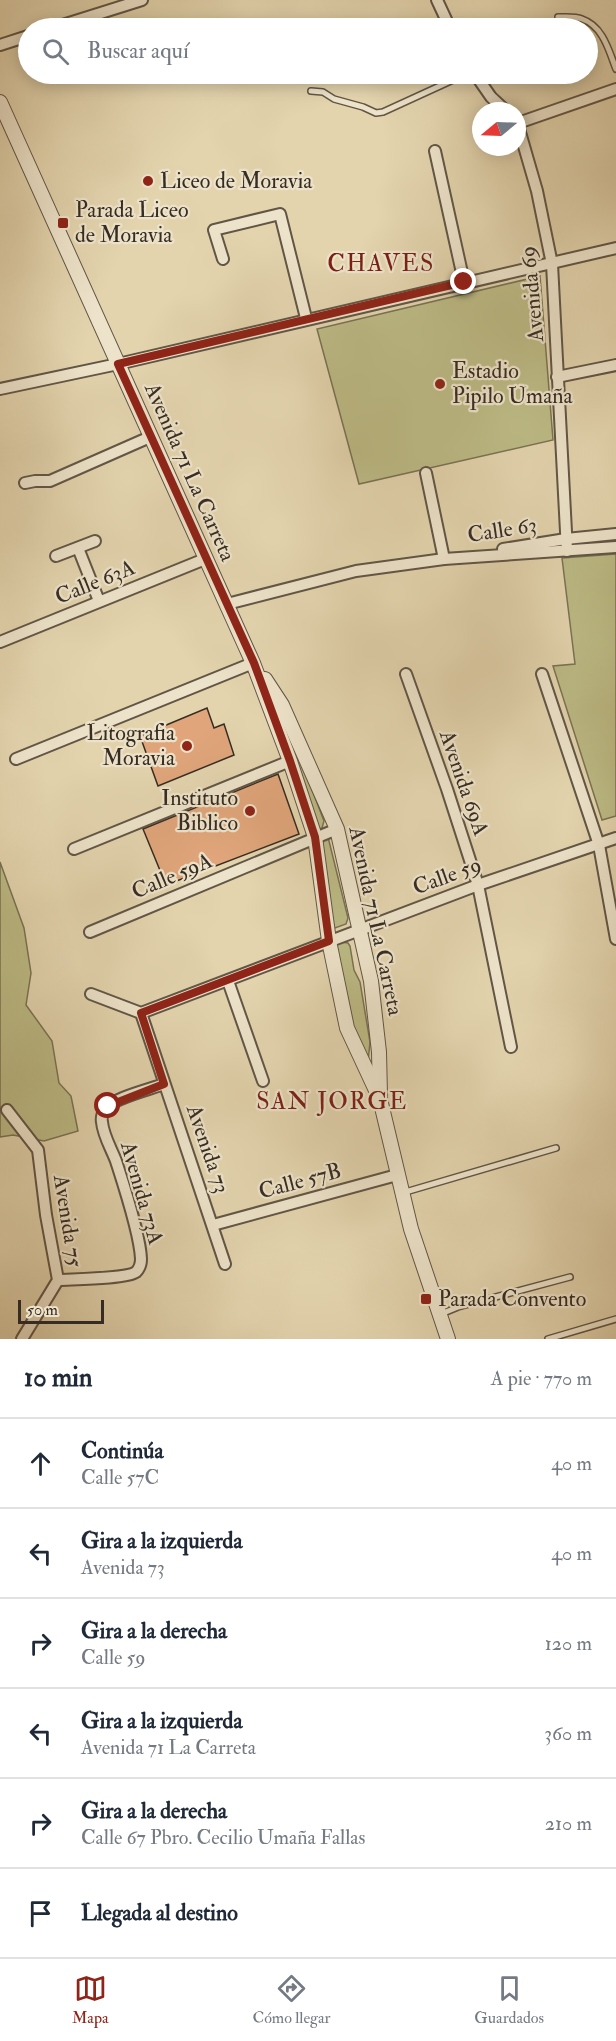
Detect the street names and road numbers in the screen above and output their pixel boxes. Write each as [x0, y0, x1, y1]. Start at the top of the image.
street label: Avenida 69 [514, 245, 550, 344]
street label: Avenida 71 La Carreta [138, 377, 242, 566]
street label: Calle 63 [465, 511, 539, 549]
street label: Calle 63A [51, 553, 139, 611]
street label: Avenida 69A [433, 726, 495, 840]
street label: Avenida 71 La Carreta [342, 823, 410, 1019]
street label: Calle 59A [127, 847, 217, 905]
street label: Calle 59 [409, 851, 485, 901]
street label: Avenida 73 [179, 1100, 236, 1197]
street label: Avenida 73A [114, 1137, 170, 1248]
street label: Calle 57B [256, 1157, 344, 1205]
street label: Avenida 75 [47, 1172, 89, 1270]

